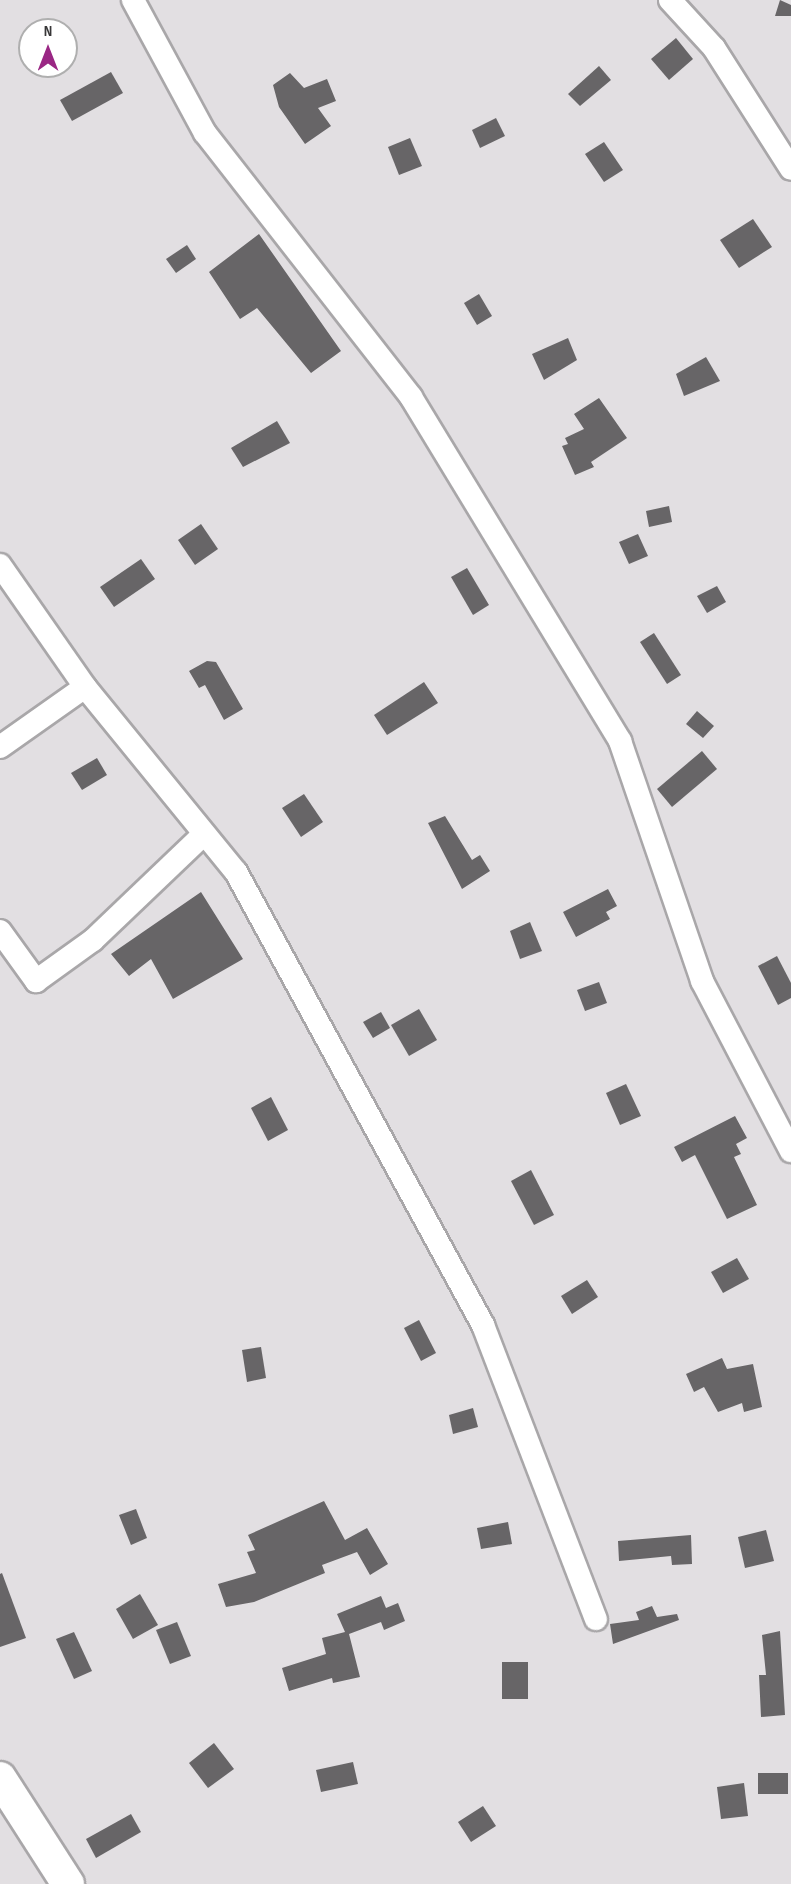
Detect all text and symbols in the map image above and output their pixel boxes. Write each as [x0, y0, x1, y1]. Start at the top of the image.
north arrow [18, 18, 78, 78]
text: N [44, 22, 52, 41]

